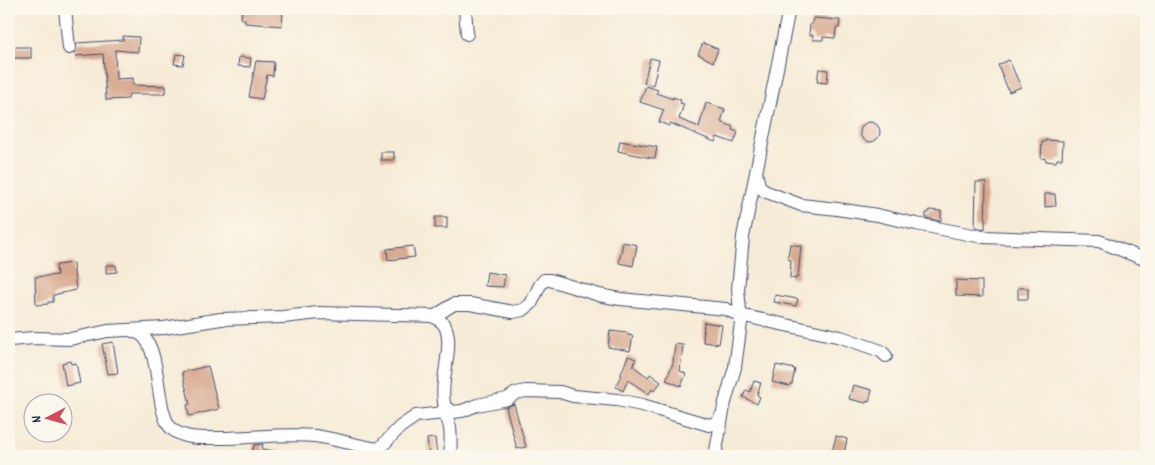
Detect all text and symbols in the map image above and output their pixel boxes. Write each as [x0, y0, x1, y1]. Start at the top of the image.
north arrow [22, 392, 72, 442]
text: N [27, 415, 47, 424]

